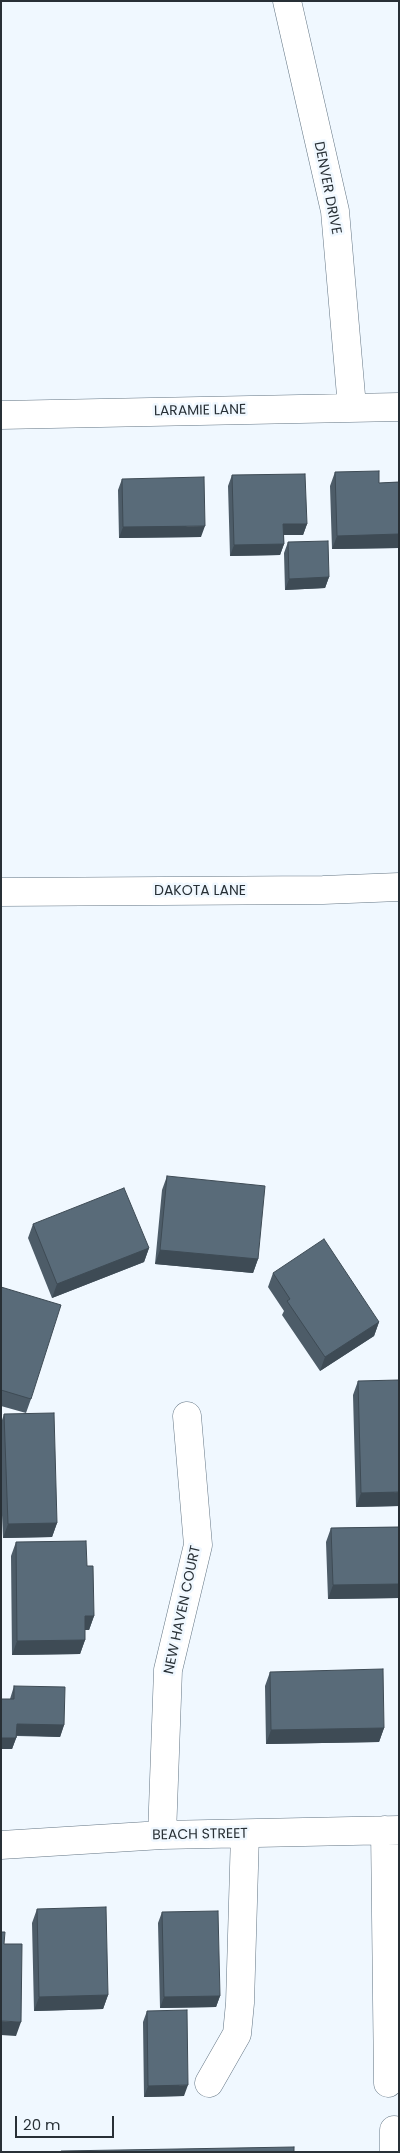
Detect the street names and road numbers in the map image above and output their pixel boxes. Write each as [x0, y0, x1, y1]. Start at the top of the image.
street label: DENVER DRIVE [310, 140, 344, 236]
street label: LARAMIE LANE [154, 402, 246, 420]
street label: DAKOTA LANE [154, 883, 246, 899]
street label: NEW HAVEN COURT [161, 1544, 205, 1676]
street label: BEACH STREET [152, 1826, 248, 1844]

